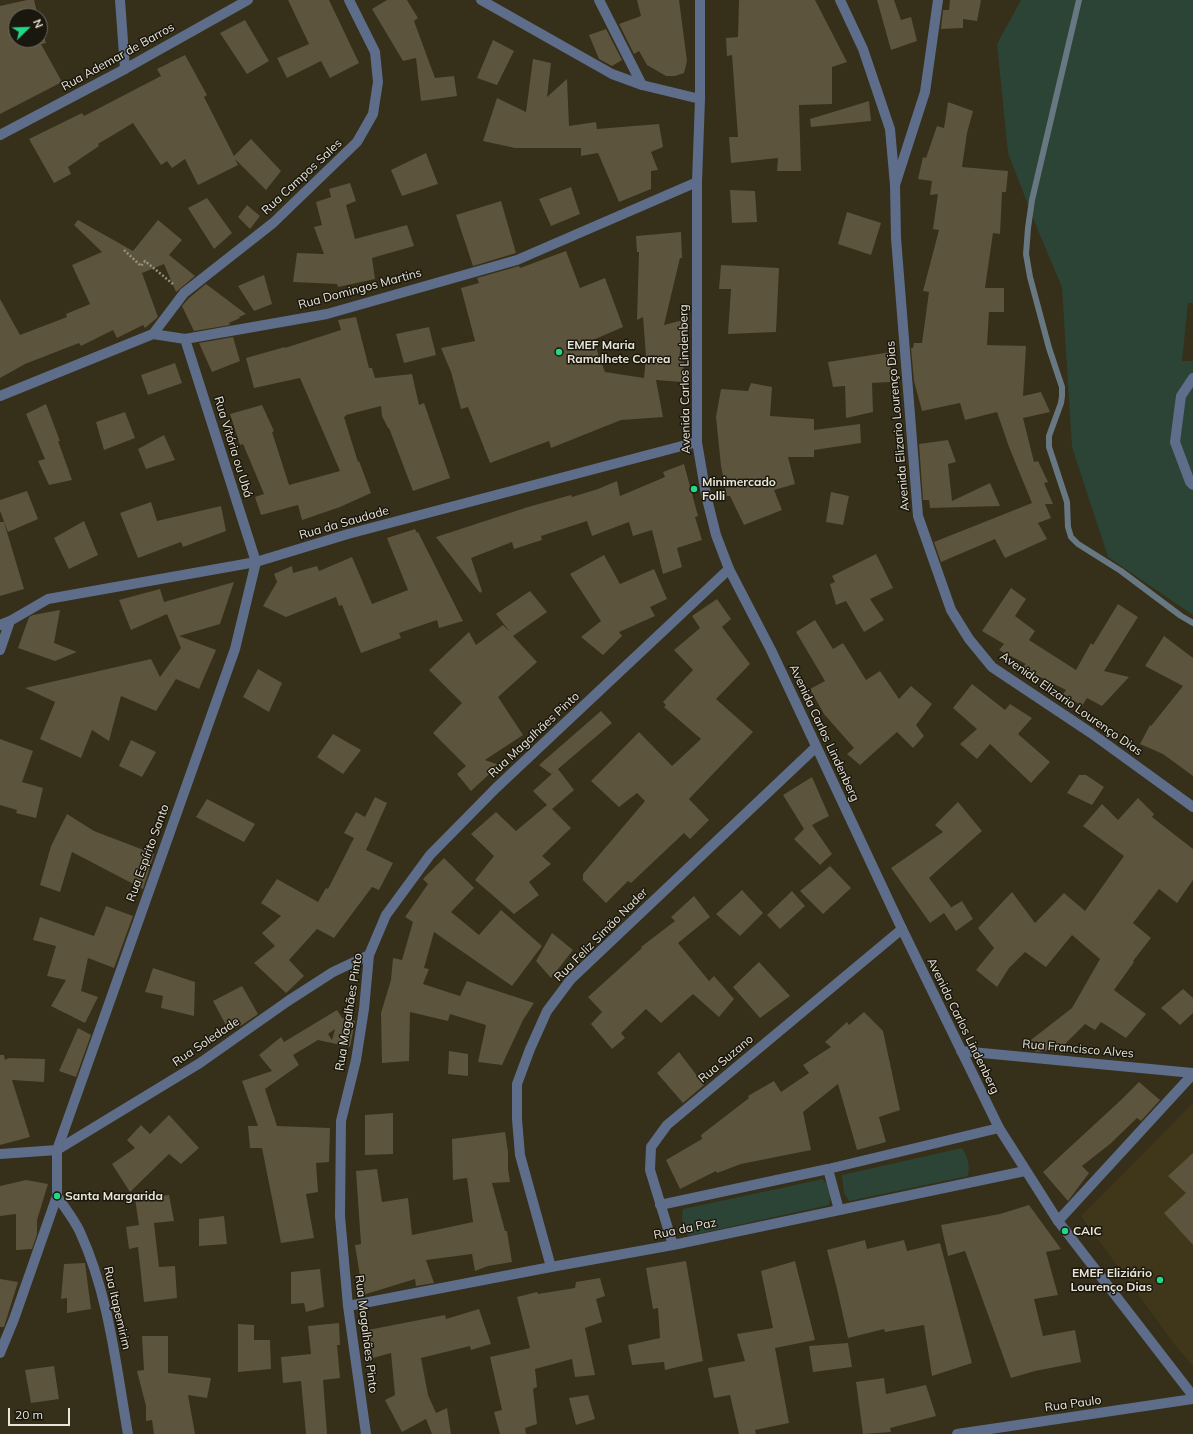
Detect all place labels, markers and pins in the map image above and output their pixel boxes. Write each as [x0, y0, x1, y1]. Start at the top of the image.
place label: EMEF Maria Ramalhete Correa [567, 338, 671, 366]
marker: EMEF Maria Ramalhete Correa [554, 347, 564, 357]
place label: Minimercado Folli [702, 475, 776, 503]
marker: Minimercado Folli [689, 484, 699, 494]
place label: Santa Margarida [65, 1189, 163, 1203]
marker: Santa Margarida [52, 1191, 62, 1201]
place label: CAIC [1073, 1224, 1102, 1238]
marker: CAIC [1060, 1226, 1070, 1236]
place label: EMEF Eliziário Lourenço Dias [1071, 1266, 1152, 1294]
marker: EMEF Eliziário Lourenço Dias [1155, 1275, 1165, 1285]

